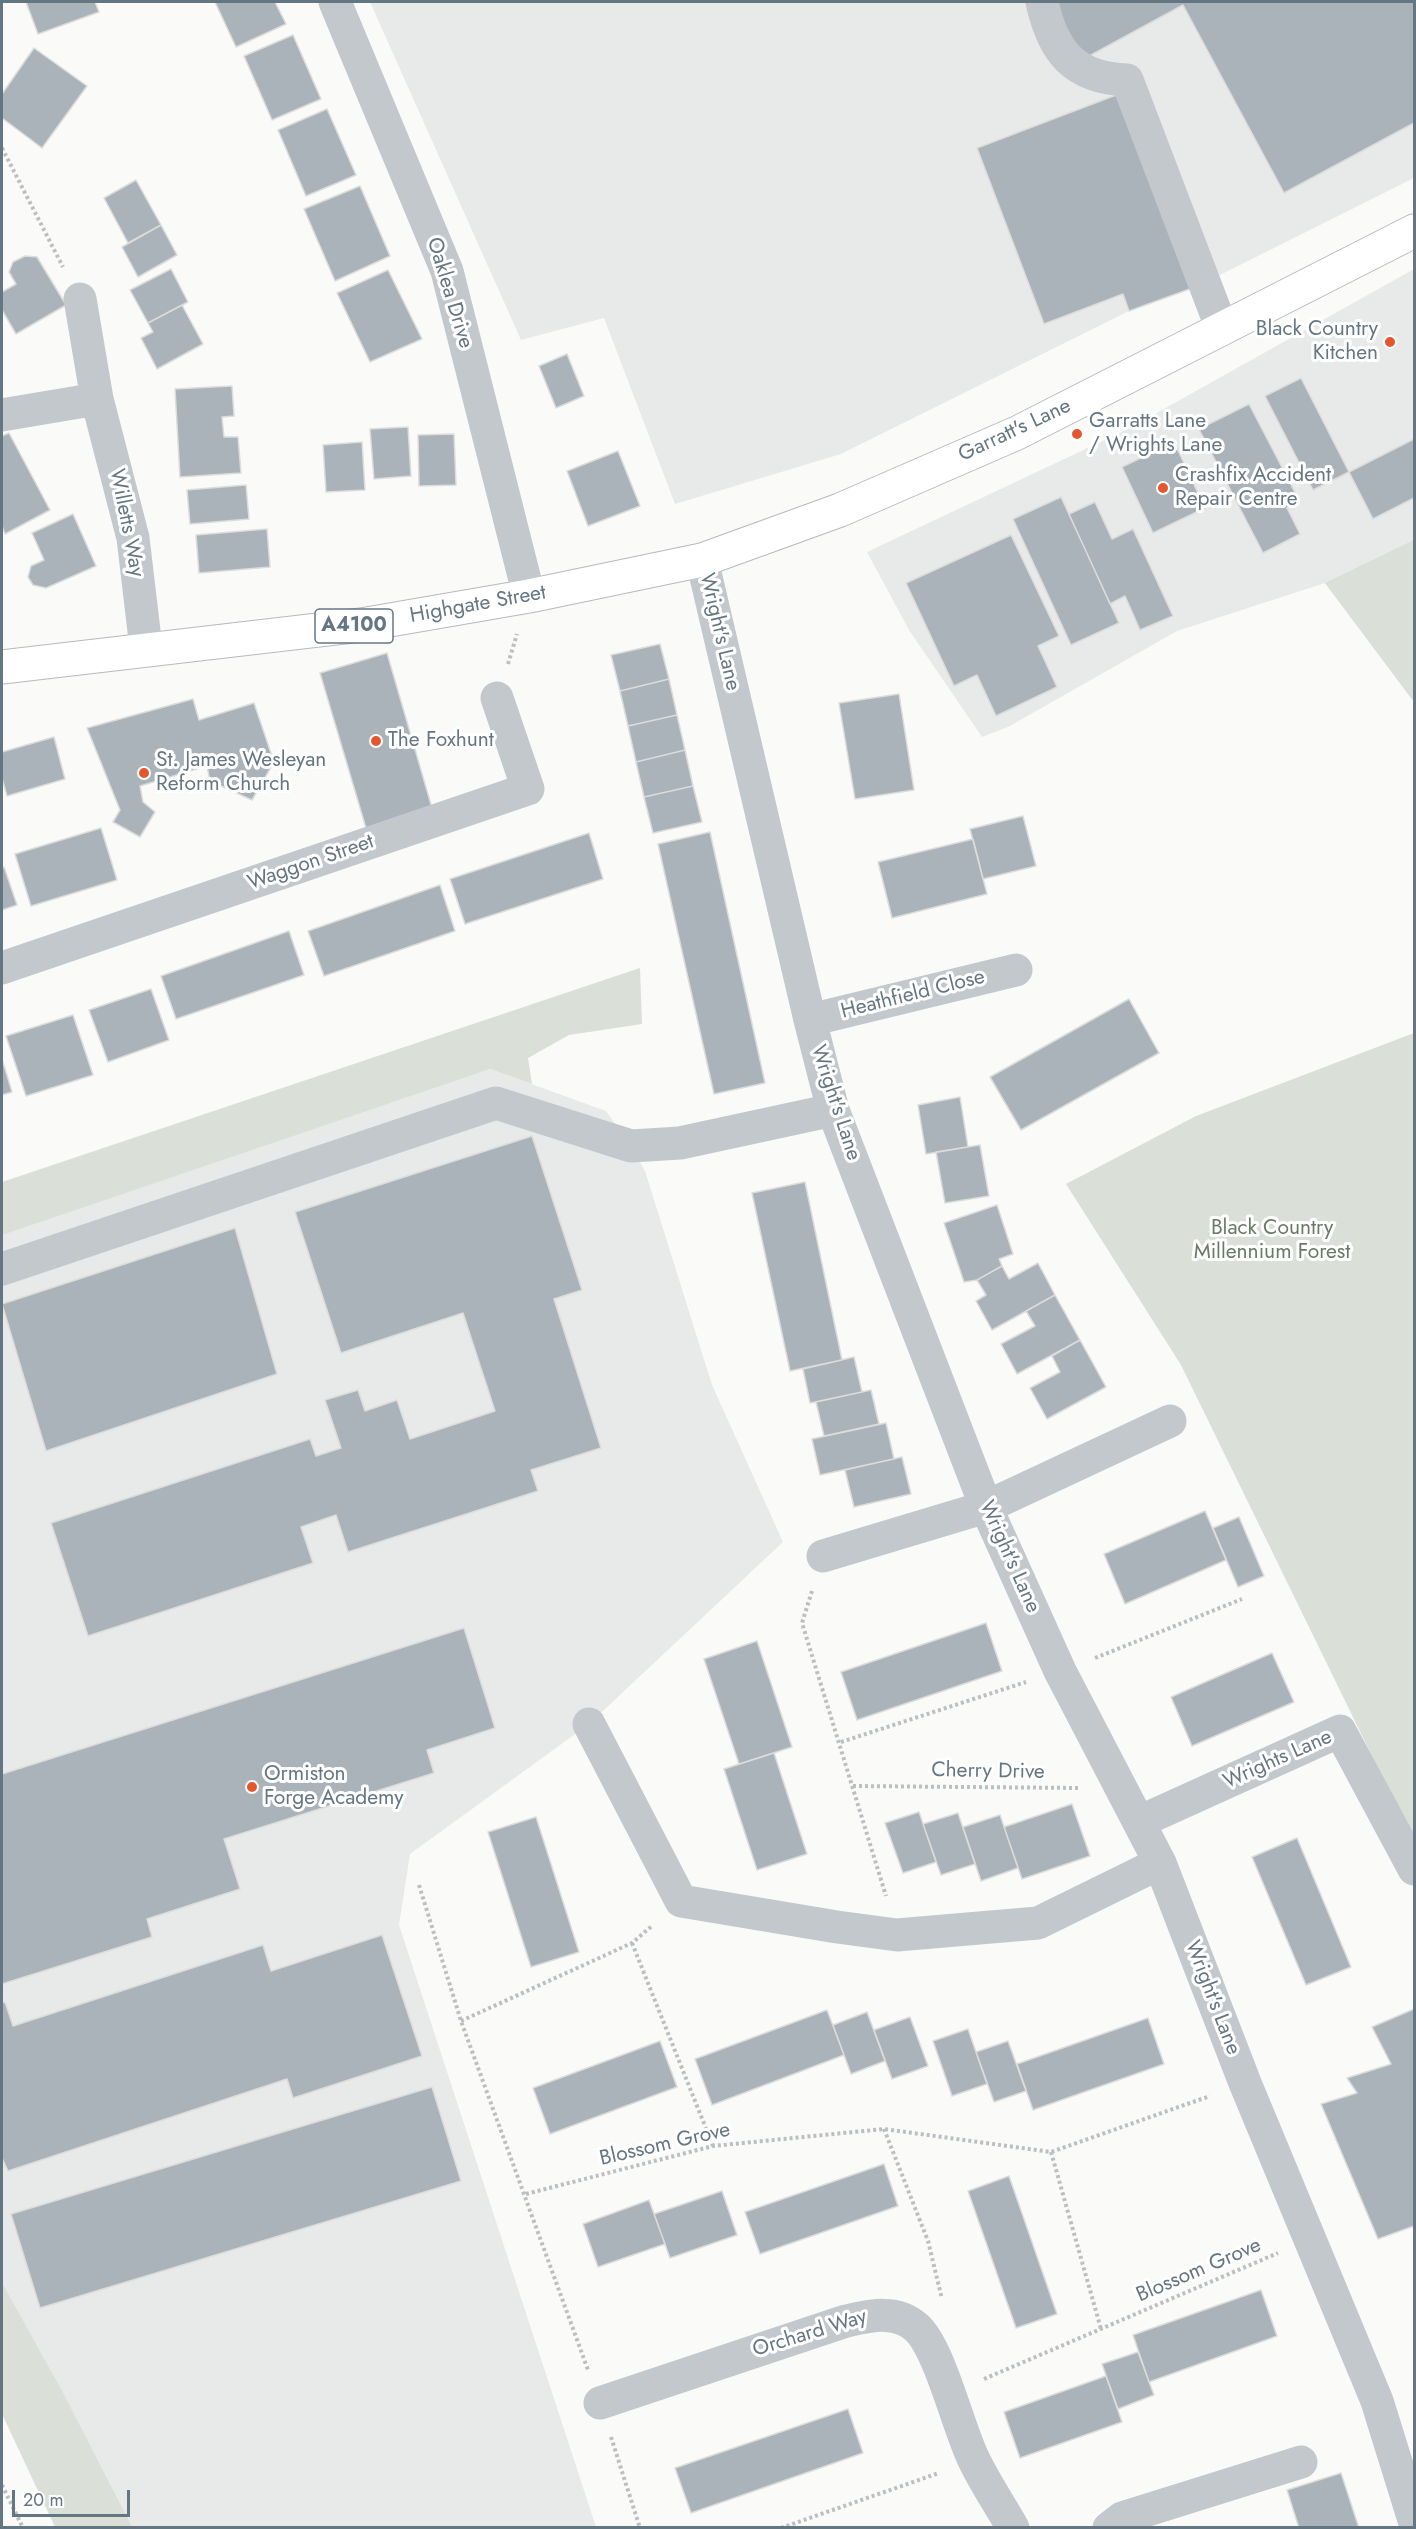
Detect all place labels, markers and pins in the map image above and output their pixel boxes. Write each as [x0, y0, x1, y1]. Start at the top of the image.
place label: Black Country Kitchen [1256, 317, 1378, 367]
marker: Black Country Kitchen [1383, 335, 1397, 349]
place label: Garratts Lane / Wrights Lane [1089, 409, 1222, 459]
marker: Garratts Lane / Wrights Lane [1070, 427, 1084, 441]
place label: Crashfix Accident Repair Centre [1175, 463, 1331, 513]
marker: Crashfix Accident Repair Centre [1156, 481, 1170, 495]
place label: The Foxhunt [388, 728, 494, 754]
marker: The Foxhunt [369, 734, 383, 748]
place label: St. James Wesleyan Reform Church [156, 748, 326, 798]
marker: St. James Wesleyan Reform Church [137, 766, 151, 780]
place label: Ormiston Forge Academy [264, 1762, 404, 1812]
marker: Ormiston Forge Academy [245, 1780, 259, 1794]

